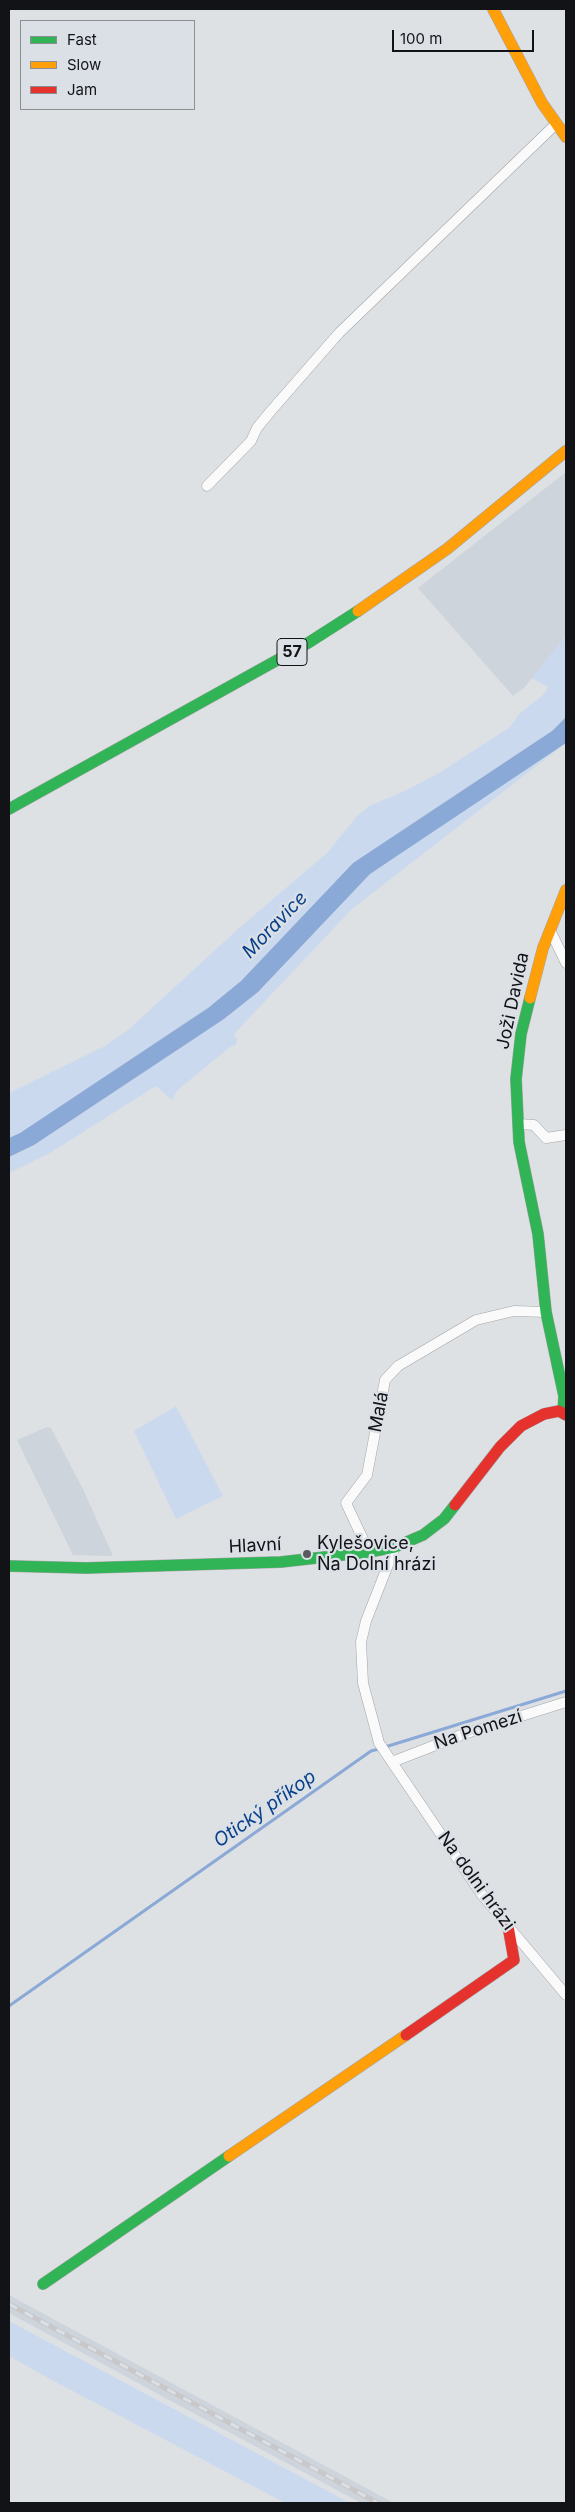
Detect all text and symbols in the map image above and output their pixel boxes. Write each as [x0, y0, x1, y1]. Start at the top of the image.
legend [20, 20, 195, 110]
scale bar [395, 20, 538, 52]
text: 100 m [400, 29, 442, 48]
text: Fast [67, 30, 97, 49]
text: Slow [67, 55, 101, 74]
text: Jam [67, 80, 97, 99]
road number: 57 [277, 638, 307, 666]
water label: Moravice [238, 887, 312, 963]
street label: Joži Davida [492, 951, 534, 1051]
street label: Malá [365, 1390, 393, 1434]
place label: Kylešovice, Na Dolní hrázi [317, 1533, 436, 1576]
street label: Hlavní [228, 1534, 282, 1558]
marker: Kylešovice, Na Dolní hrázi [301, 1548, 313, 1560]
street label: Na Pomezí [431, 1706, 525, 1754]
water label: Otický příkop [210, 1765, 320, 1853]
street label: Na dolni hrázi [433, 1827, 519, 1935]

